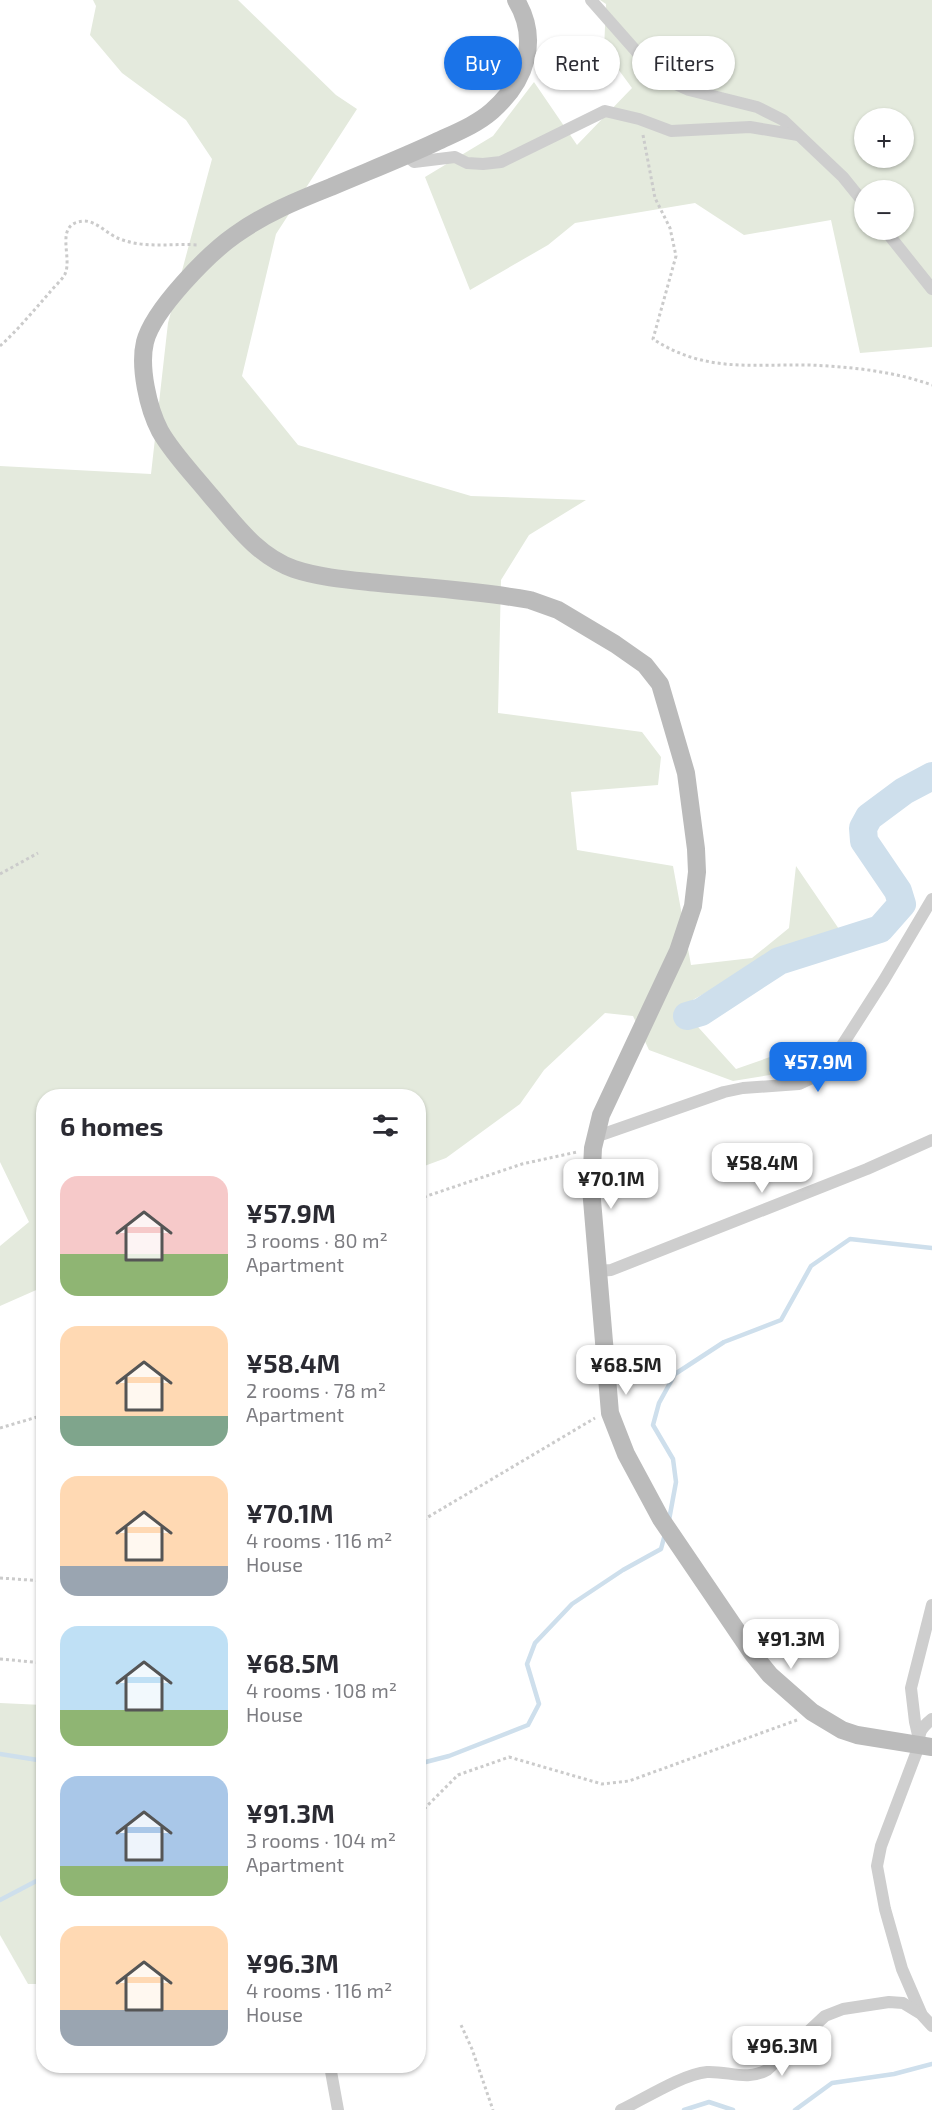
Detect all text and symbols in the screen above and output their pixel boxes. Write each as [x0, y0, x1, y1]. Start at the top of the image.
chip: Buy [444, 36, 522, 90]
chip: Rent [534, 36, 620, 90]
chip: Filters [632, 36, 735, 90]
map controls [854, 108, 914, 240]
button: + [854, 108, 914, 168]
button: − [854, 180, 914, 240]
pin: ¥57.9M [769, 1042, 867, 1093]
text: ¥57.9M [783, 1049, 853, 1073]
icon: filters [369, 1109, 402, 1142]
text: 6 homes [60, 1110, 163, 1141]
pin: ¥58.4M [713, 1143, 811, 1194]
text: ¥58.4M [726, 1150, 798, 1174]
pin: ¥70.1M [562, 1159, 660, 1210]
text: ¥70.1M [577, 1166, 645, 1190]
text: ¥57.9M [246, 1197, 336, 1228]
icon: home [108, 1200, 180, 1272]
text: 3 rooms · 80 m² [246, 1228, 388, 1252]
text: Apartment [246, 1252, 344, 1276]
pin: ¥68.5M [577, 1345, 675, 1396]
text: ¥58.4M [246, 1347, 340, 1378]
icon: home [108, 1350, 180, 1422]
text: ¥68.5M [590, 1352, 662, 1376]
text: 2 rooms · 78 m² [246, 1378, 386, 1402]
text: Apartment [246, 1402, 344, 1426]
text: ¥70.1M [246, 1497, 334, 1528]
icon: home [108, 1500, 180, 1572]
text: 4 rooms · 116 m² [246, 1528, 392, 1552]
text: House [246, 1552, 303, 1576]
pin: ¥91.3M [742, 1619, 840, 1670]
text: ¥91.3M [757, 1626, 825, 1650]
text: ¥68.5M [246, 1647, 339, 1678]
icon: home [108, 1650, 180, 1722]
text: 4 rooms · 108 m² [246, 1678, 397, 1702]
text: House [246, 1702, 303, 1726]
text: ¥91.3M [246, 1797, 335, 1828]
icon: home [108, 1800, 180, 1872]
text: 3 rooms · 104 m² [246, 1828, 396, 1852]
text: Apartment [246, 1852, 344, 1876]
text: ¥96.3M [246, 1947, 339, 1978]
icon: home [108, 1950, 180, 2022]
text: 4 rooms · 116 m² [246, 1978, 392, 2002]
text: House [246, 2002, 303, 2026]
pin: ¥96.3M [733, 2026, 831, 2077]
text: ¥96.3M [746, 2033, 818, 2057]

